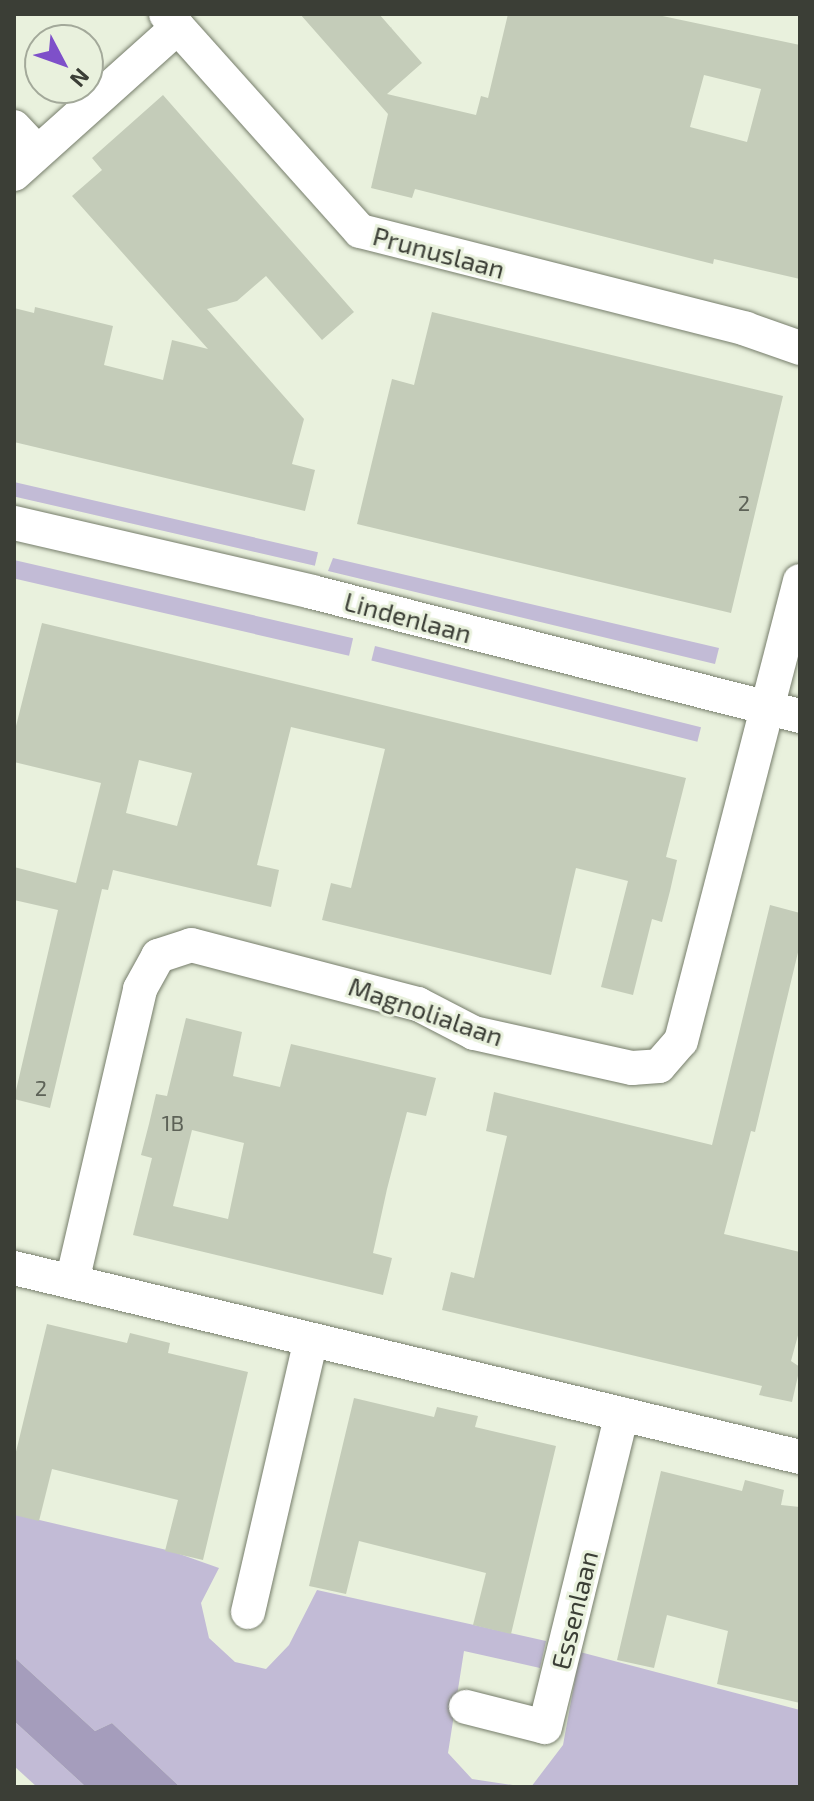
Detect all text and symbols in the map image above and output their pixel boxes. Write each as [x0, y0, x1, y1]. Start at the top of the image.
north arrow [24, 24, 104, 104]
text: N [66, 64, 96, 93]
street label: Prunuslaan [370, 219, 508, 285]
house number: 2 [738, 490, 750, 516]
street label: Lindenlaan [341, 585, 475, 649]
street label: Magnolialaan [345, 970, 507, 1052]
house number: 2 [35, 1075, 47, 1101]
house number: 1B [162, 1110, 184, 1136]
street label: Essenlaan [544, 1547, 604, 1673]

